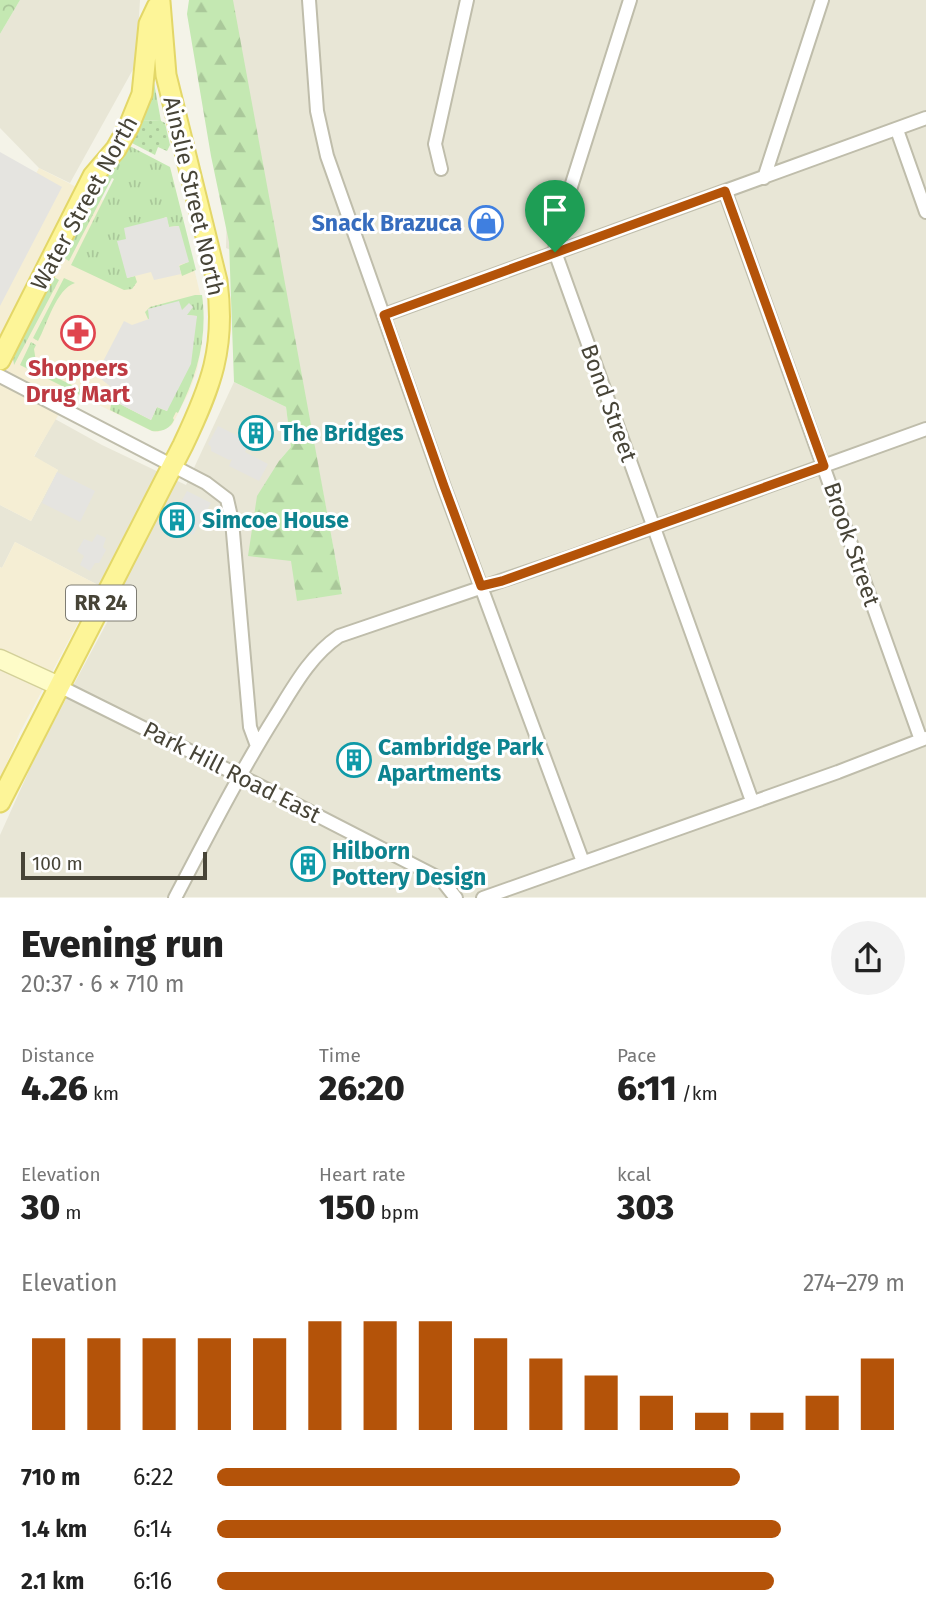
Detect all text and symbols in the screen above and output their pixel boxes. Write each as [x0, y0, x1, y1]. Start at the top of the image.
street label: Ainslie Street North [157, 93, 231, 299]
street label: Water Street North [25, 111, 143, 295]
pin [525, 180, 585, 252]
icon: arrive [536, 191, 574, 229]
shop icon: Snack Brazuca [467, 204, 505, 242]
place label: Snack Brazuca [312, 209, 462, 237]
pharmacy icon: Shoppers Drug Mart [59, 314, 97, 352]
street label: Bond Street [575, 340, 643, 466]
place label: Shoppers Drug Mart [26, 354, 131, 408]
building icon: The Bridges [237, 414, 275, 452]
place label: The Bridges [280, 419, 404, 447]
street label: Brook Street [818, 478, 887, 610]
building icon: Simcoe House [158, 501, 196, 539]
place label: Simcoe House [202, 506, 349, 534]
road number: RR 24 [66, 586, 136, 620]
street label: Park Hill Road East [139, 715, 326, 829]
place label: Cambridge Park Apartments [377, 733, 544, 787]
building icon: Cambridge Park Apartments [335, 741, 373, 779]
place label: Hilborn Pottery Design [332, 837, 486, 891]
building icon: Hilborn Pottery Design [289, 845, 327, 883]
scale bar [21, 848, 206, 880]
text: 100 m [32, 852, 83, 875]
text: Evening run [21, 921, 224, 967]
button: share [831, 921, 905, 995]
text: 20:37 · 6 × 710 m [21, 970, 185, 998]
text: Distance [21, 1044, 95, 1067]
text: Time [319, 1044, 361, 1067]
text: Pace [617, 1044, 656, 1067]
text: 4.26 [21, 1067, 88, 1109]
text: 26:20 [319, 1067, 405, 1109]
text: 6:11 [617, 1067, 677, 1109]
text: km [88, 1082, 119, 1105]
text: /km [677, 1082, 718, 1105]
text: Elevation [21, 1163, 101, 1186]
text: Heart rate [319, 1163, 406, 1186]
text: kcal [617, 1163, 651, 1186]
text: 30 [21, 1186, 60, 1228]
text: 150 [319, 1186, 375, 1228]
text: 303 [617, 1186, 674, 1228]
text: m [60, 1201, 82, 1224]
text: bpm [375, 1201, 419, 1224]
text: Elevation [21, 1269, 117, 1297]
text: 274–279 m [803, 1269, 905, 1297]
text: 710 m [21, 1463, 80, 1491]
text: 6:22 [133, 1463, 174, 1491]
text: 1.4 km [21, 1515, 87, 1543]
text: 6:14 [133, 1515, 172, 1543]
text: 2.1 km [21, 1567, 84, 1595]
text: 6:16 [133, 1567, 172, 1595]

